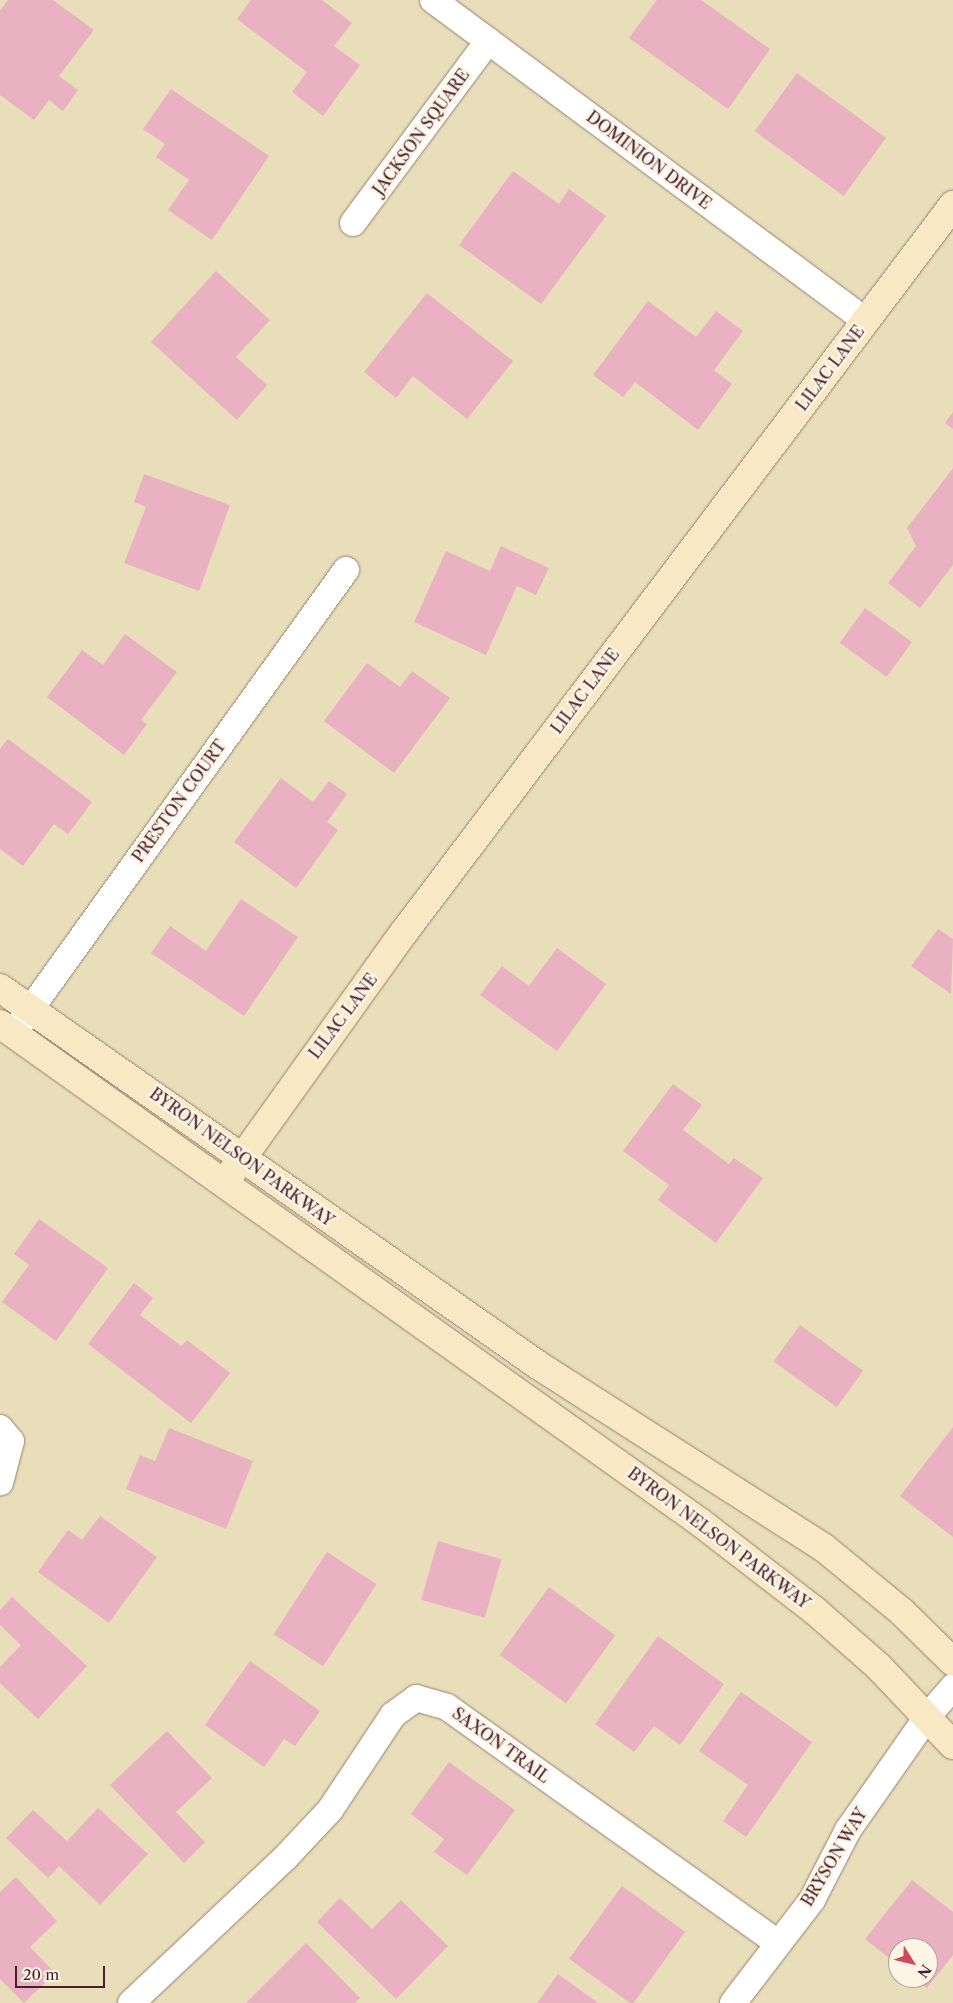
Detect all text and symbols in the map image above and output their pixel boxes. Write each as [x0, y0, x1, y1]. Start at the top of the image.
street label: JACKSON SQUARE [369, 65, 473, 199]
street label: DOMINION DRIVE [583, 107, 715, 213]
street label: LILAC LANE [792, 322, 868, 414]
street label: LILAC LANE [547, 645, 623, 737]
street label: PRESTON COURT [128, 736, 230, 866]
street label: LILAC LANE [305, 970, 381, 1062]
street label: BYRON NELSON PARKWAY [146, 1084, 338, 1230]
street label: BYRON NELSON PARKWAY [624, 1463, 814, 1613]
street label: SAXON TRAIL [449, 1703, 553, 1787]
street label: BRYSON WAY [797, 1804, 871, 1910]
north arrow [888, 1938, 938, 1988]
scale bar [18, 1956, 108, 1988]
text: N [913, 1961, 935, 1981]
text: 20 m [23, 1965, 59, 1984]

